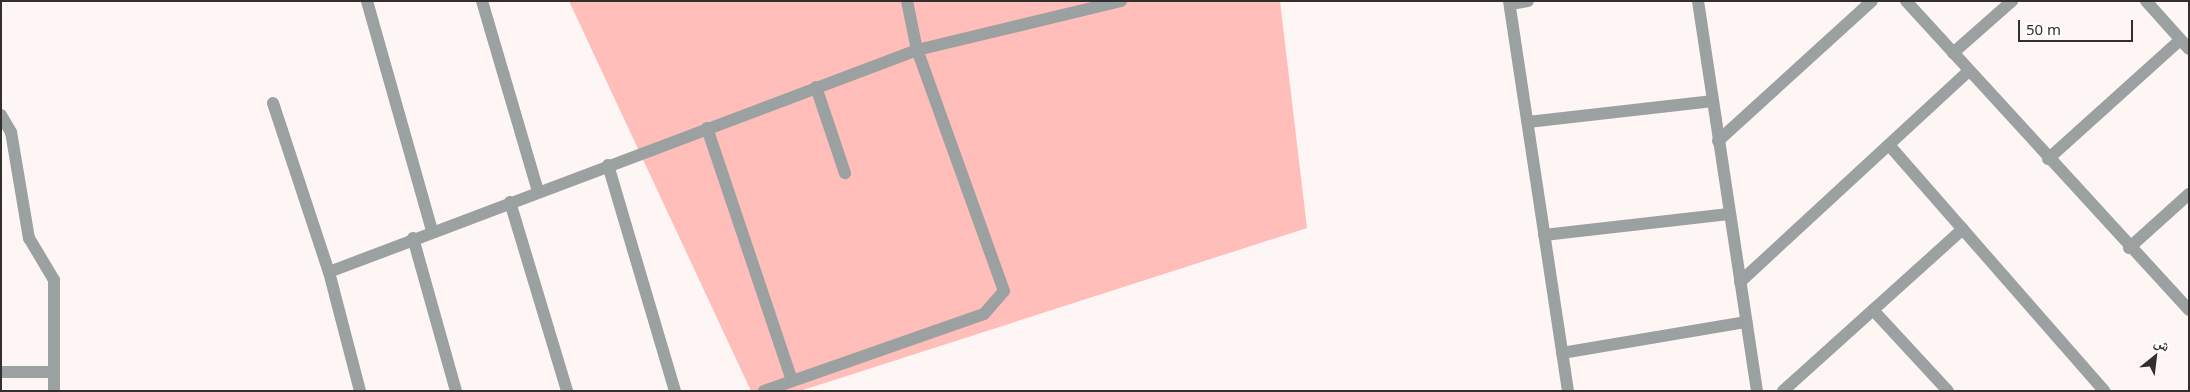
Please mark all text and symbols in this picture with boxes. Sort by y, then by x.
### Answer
scale bar [2020,10,2135,42]
text: 50 m [2026,19,2061,39]
north arrow [2130,332,2180,382]
text: ش [2151,332,2174,355]

